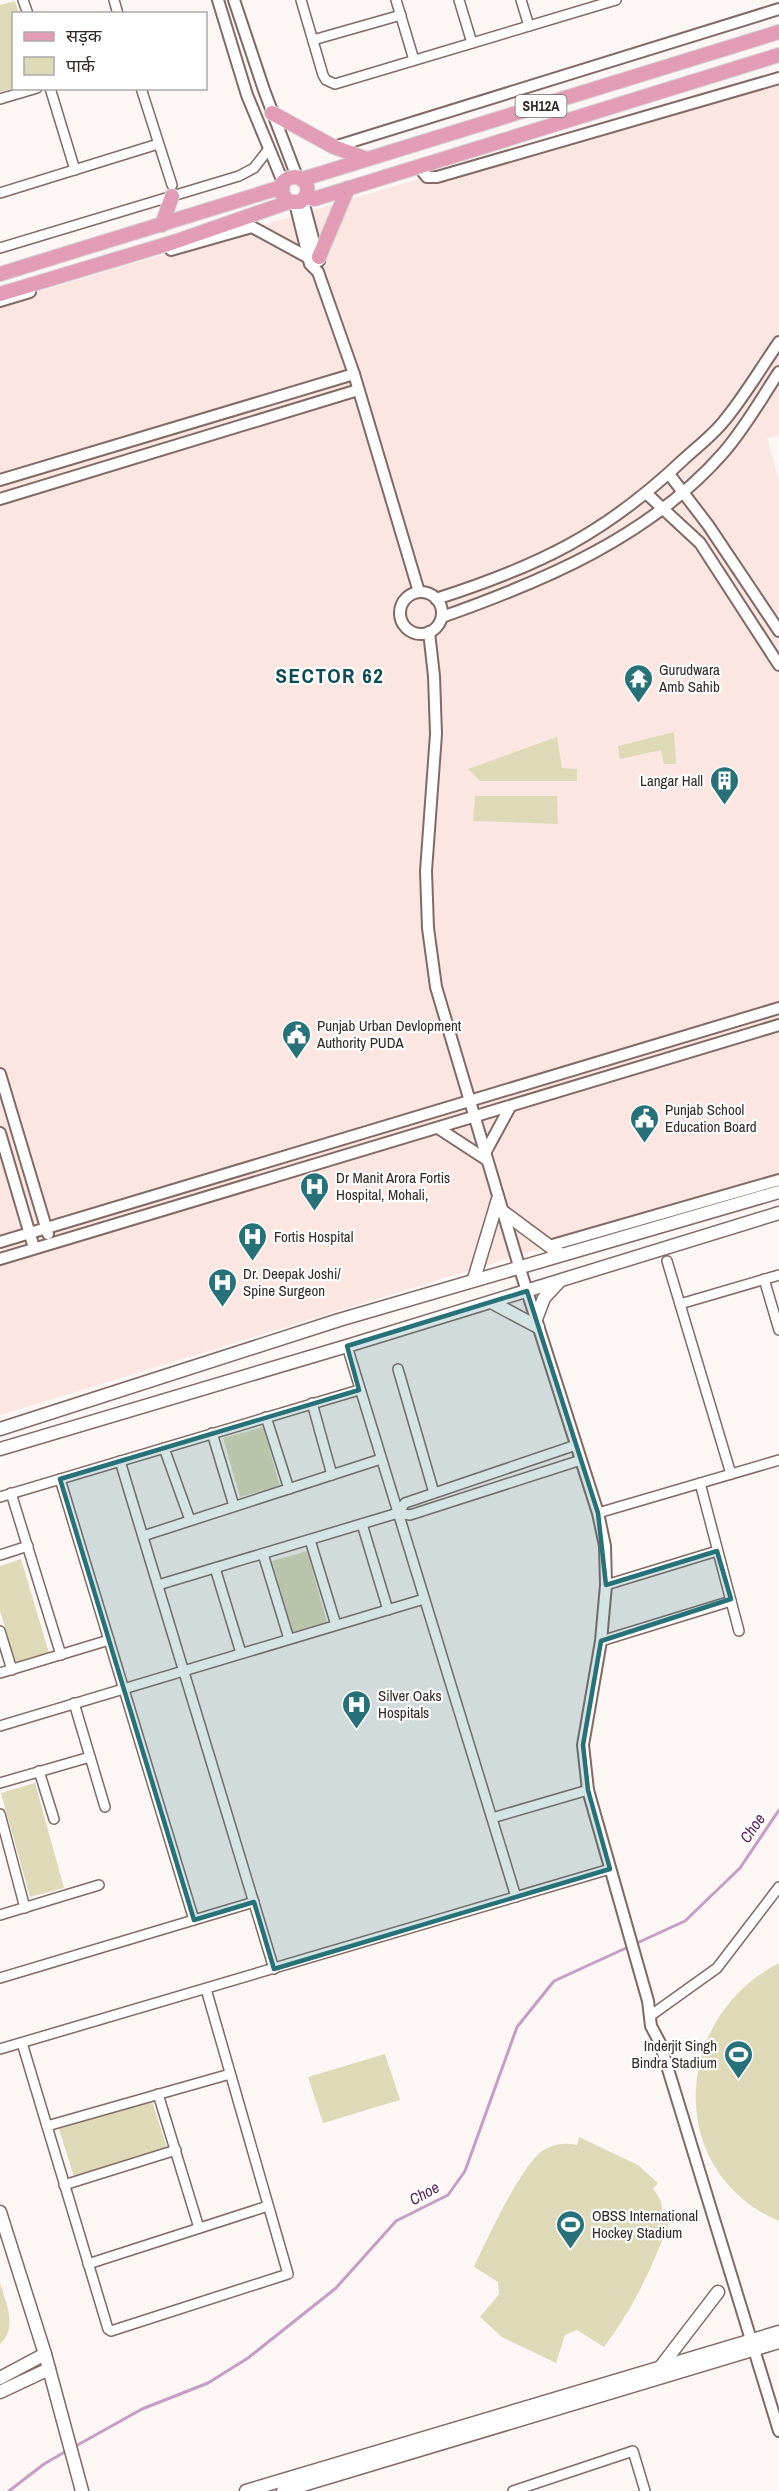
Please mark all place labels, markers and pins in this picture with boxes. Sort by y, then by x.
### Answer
place label: Gurudwara Amb Sahib [658,659,720,697]
temple icon: Gurudwara Amb Sahib [622,662,654,704]
building icon: Langar Hall [708,764,740,806]
place label: Langar Hall [640,770,703,791]
place label: Punjab Urban Devlopment Authority PUDA [316,1015,462,1053]
public building icon: Punjab Urban Devlopment Authority PUDA [280,1018,312,1060]
place label: Punjab School Education Board [665,1099,757,1137]
public building icon: Punjab School Education Board [628,1102,660,1144]
place label: Dr Manit Arora Fortis Hospital, Mohali, [336,1167,450,1205]
hospital icon: Dr Manit Arora Fortis Hospital, Mohali, [299,1170,331,1212]
hospital icon: Fortis Hospital [237,1220,269,1262]
place label: Fortis Hospital [274,1226,353,1247]
place label: Dr. Deepak Joshi/ Spine Surgeon [243,1263,341,1301]
hospital icon: Dr. Deepak Joshi/ Spine Surgeon [206,1266,238,1308]
place label: Silver Oaks Hospitals [378,1685,442,1723]
hospital icon: Silver Oaks Hospitals [341,1688,373,1730]
place label: Inderjit Singh Bindra Stadium [632,2035,717,2073]
sports icon: Inderjit Singh Bindra Stadium [722,2038,754,2080]
place label: OBSS International Hockey Stadium [592,2205,698,2243]
sports icon: OBSS International Hockey Stadium [555,2208,587,2250]

